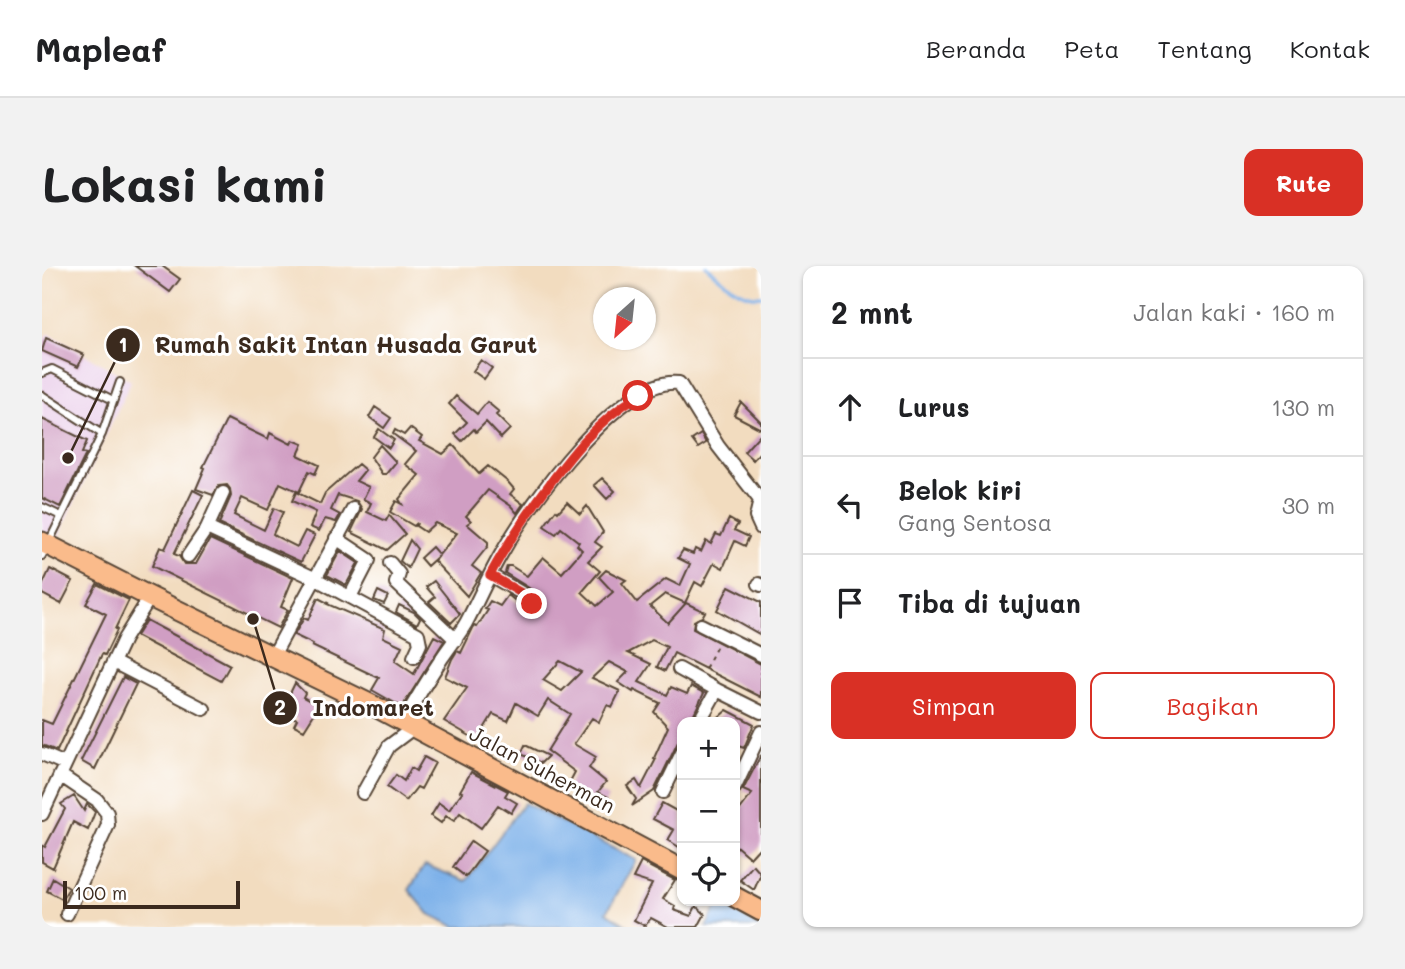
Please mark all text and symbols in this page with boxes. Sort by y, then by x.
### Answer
text: Mapleaf [35,27,166,70]
text: Beranda [926,33,1026,64]
text: Peta [1064,33,1119,64]
text: Tentang [1157,33,1252,64]
text: Kontak [1290,33,1370,64]
button: Rute [1244,149,1363,216]
text: Lokasi kami [42,151,328,214]
north arrow [593,287,656,350]
text: 2 mnt [831,292,913,332]
text: Jalan kaki · 160 m [1133,297,1335,327]
callout: Rumah Sakit Intan Husada Garut [106,323,551,367]
text: Rumah Sakit Intan Husada Garut [155,329,537,359]
text: 1 [118,330,128,357]
route start [622,380,653,411]
icon: ahead [831,388,869,426]
text: Lurus [898,390,970,424]
text: 130 m [1271,392,1335,422]
text: Belok kiri [898,473,1022,507]
icon: left [831,486,869,524]
text: 30 m [1282,490,1335,520]
text: Gang Sentosa [898,507,1052,537]
icon: arrive [831,584,869,622]
text: Tiba di tujuan [898,586,1081,620]
route end [516,588,547,619]
button: Simpan [831,672,1076,739]
button: Bagikan [1090,672,1335,739]
callout: Indomaret [263,686,448,730]
text: Indomaret [312,692,434,722]
text: 2 [274,693,286,720]
map controls [677,717,740,906]
button: + [677,717,740,780]
street label: Jalan Suherman [465,719,620,818]
button: − [677,780,740,843]
button: locate [677,843,740,906]
scale bar [63,878,240,910]
text: 100 m [74,880,127,905]

